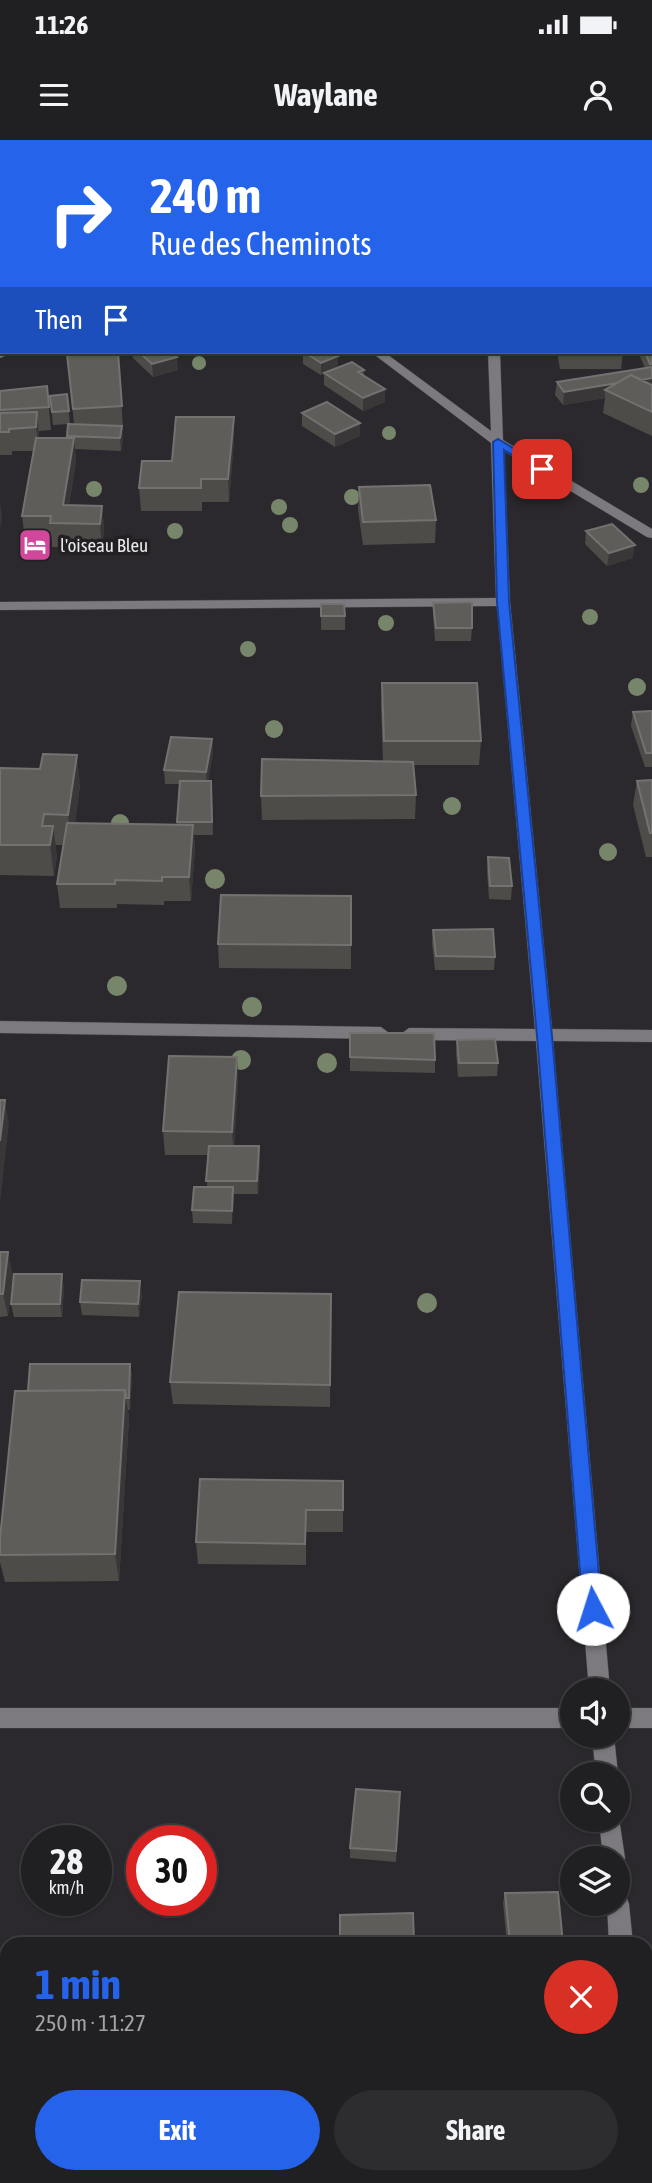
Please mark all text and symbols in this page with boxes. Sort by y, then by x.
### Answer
text: 11:26 [35,10,89,40]
icon: menu [35,76,73,114]
text: Waylane [274,76,378,113]
icon: person [579,76,617,114]
text: 240 m [150,167,261,223]
icon: right [35,168,126,259]
text: Rue des Cheminots [150,225,372,262]
icon: arrive [97,301,135,339]
text: Then [35,305,83,335]
pin [512,439,572,499]
icon: arrive [523,450,561,488]
hotel icon: l'oiseau Bleu [16,526,54,564]
place label: l'oiseau Bleu [60,534,148,556]
position arrow [556,1572,630,1646]
map controls [560,1678,630,1916]
button: sound [560,1678,630,1748]
button: search [560,1762,630,1832]
speed limit sign: 30 [126,1825,217,1916]
text: 28 [50,1841,83,1881]
button: layers [560,1846,630,1916]
text: km/h [49,1877,84,1898]
text: 1 min [35,1960,121,2008]
button: close [544,1960,618,2034]
text: 250 m · 11:27 [35,2010,146,2036]
button: Exit [35,2090,320,2170]
button: Share [334,2090,618,2170]

